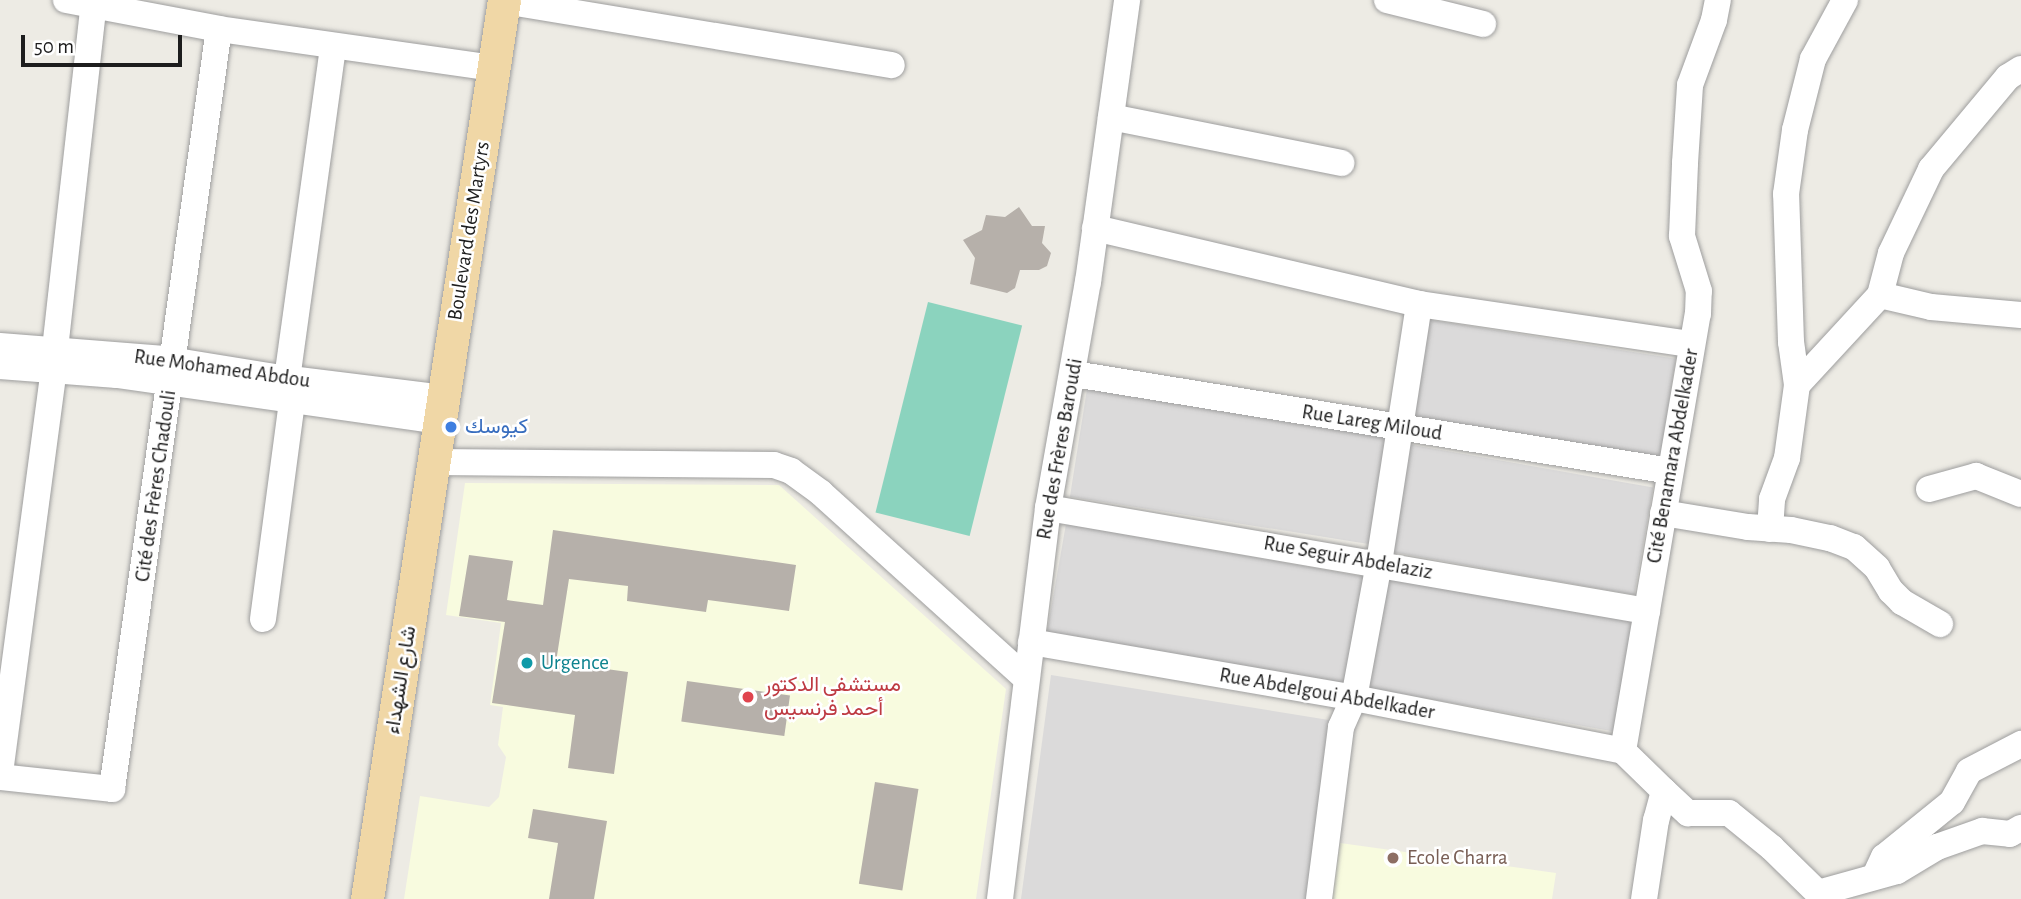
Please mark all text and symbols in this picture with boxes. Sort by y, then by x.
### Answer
scale bar [24,21,186,65]
text: 50 m [34,36,74,57]
street label: Boulevard des Martyrs [442,140,496,322]
street label: Rue Mohamed Abdou [132,344,312,394]
street label: Cité Benamara Abdelkader [1642,347,1704,565]
street label: Rue des Frères Baroudi [1032,356,1088,542]
street label: Cité des Frères Chadouli [130,388,182,584]
street label: Rue Lareg Miloud [1300,399,1444,447]
place label: كيوسك [465,414,528,440]
marker: كيوسك [443,419,459,435]
street label: Rue Seguir Abdelaziz [1262,531,1434,585]
street label: شارع الشهداء [380,624,422,736]
place label: Urgence [541,650,609,676]
marker: Urgence [519,655,535,671]
street label: Rue Abdelgoui Abdelkader [1217,663,1437,725]
place label: مستشفى الدكتور أحمد فرنسيس [764,672,901,722]
marker: مستشفى الدكتور أحمد فرنسيس [738,687,758,707]
place label: Ecole Charra [1407,845,1508,871]
marker: Ecole Charra [1385,850,1401,866]

